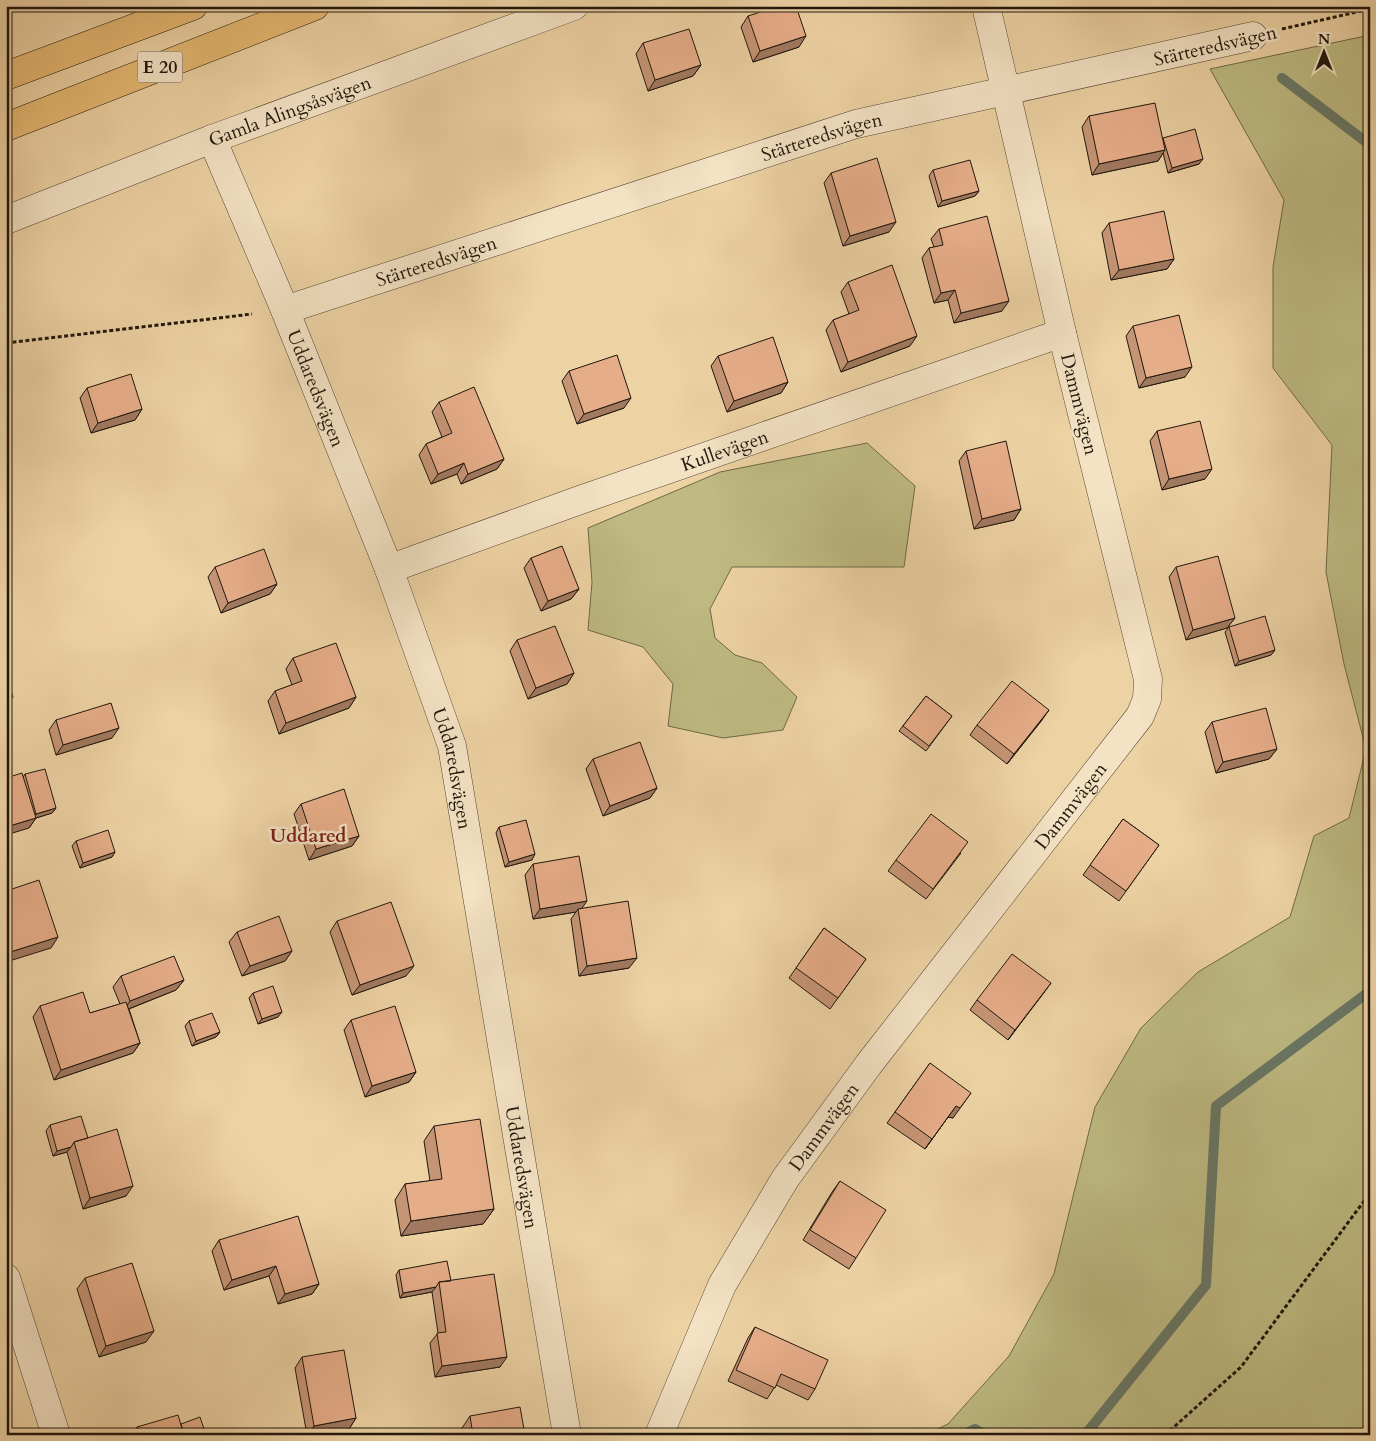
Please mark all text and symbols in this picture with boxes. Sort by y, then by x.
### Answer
street label: Stärteredsvägen [1151,19,1279,73]
north arrow [1298,28,1348,78]
text: N [1318,30,1330,49]
road number: E 20 [138,52,182,82]
street label: Gamla Alingsåsvägen [205,70,375,153]
street label: Stärteredsvägen [758,107,885,168]
street label: Stärteredsvägen [373,230,500,294]
street label: Uddaredsvägen [280,326,351,451]
street label: Dammvägen [1054,351,1104,458]
street label: Kullevägen [678,424,772,478]
street label: Uddaredsvägen [425,704,478,832]
street label: Dammvägen [1029,757,1113,855]
district label: Uddared [270,822,347,849]
street label: Dammvägen [783,1077,865,1177]
street label: Uddaredsvägen [498,1104,544,1231]

